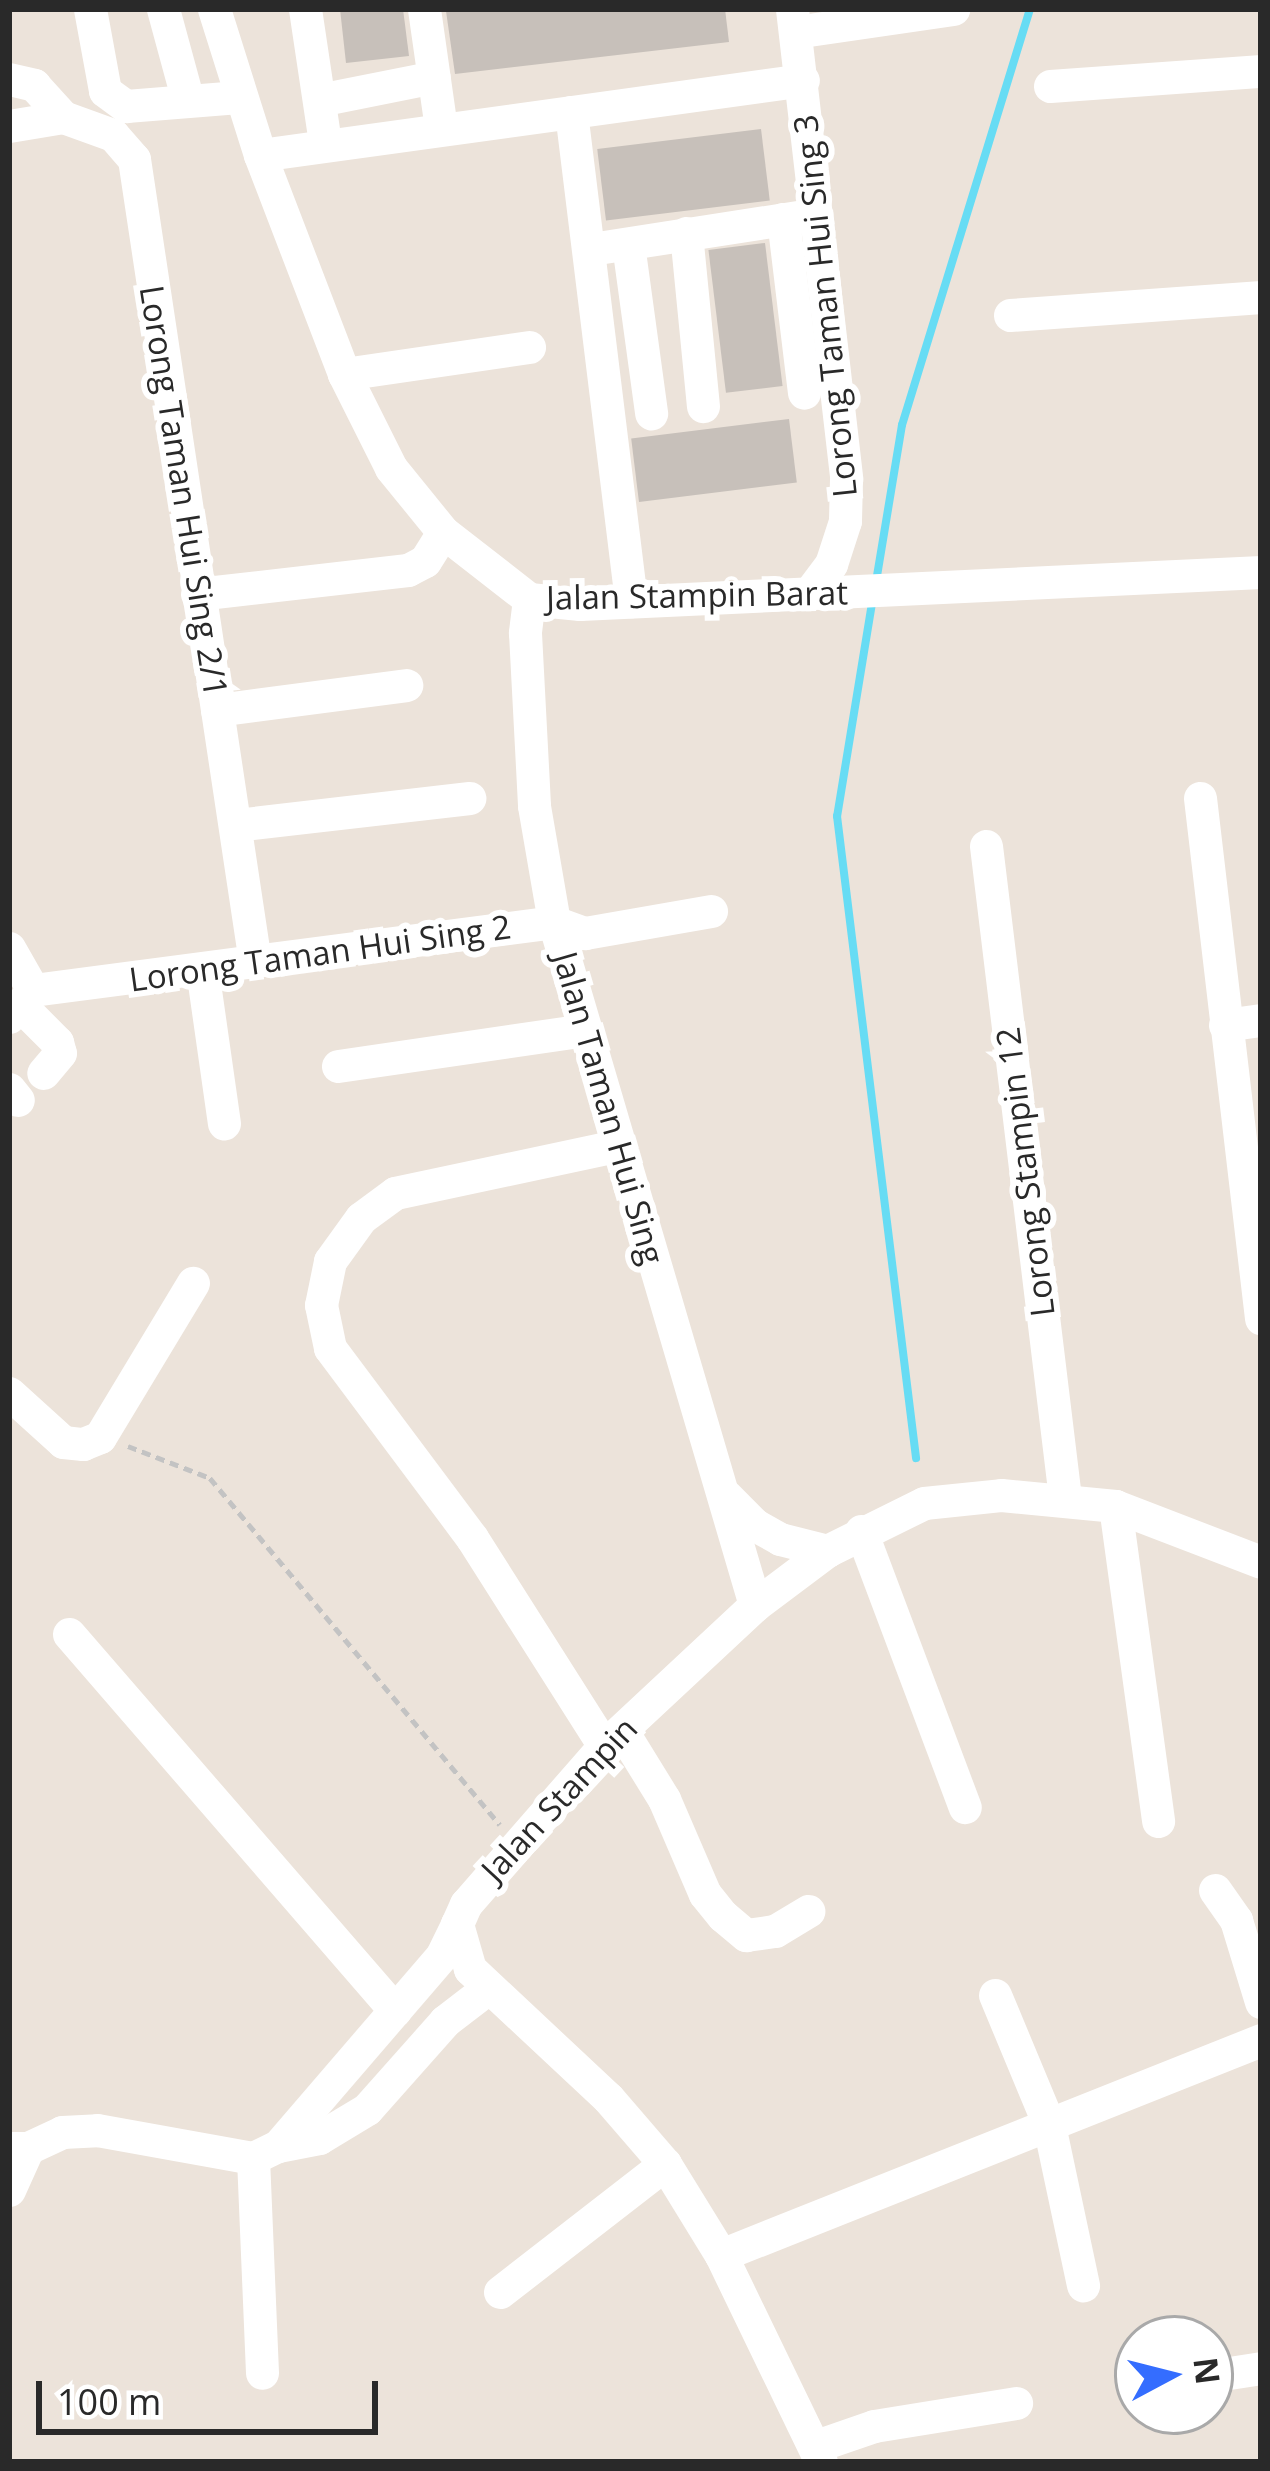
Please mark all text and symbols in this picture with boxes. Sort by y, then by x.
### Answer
street label: Lorong Taman Hui Sing 3 [785,113,865,499]
street label: Lorong Taman Hui Sing 2/1 [132,283,236,699]
street label: Jalan Stampin Barat [546,573,848,617]
street label: Lorong Taman Hui Sing 2 [127,907,513,999]
street label: Jalan Taman Hui Sing [545,947,673,1269]
street label: Lorong Stampin 12 [988,1025,1062,1319]
street label: Jalan Stampin [473,1709,645,1889]
north arrow [1114,2315,1234,2435]
text: N [1183,2355,1231,2387]
scale bar [42,2357,384,2431]
text: 100 m [57,2377,161,2426]

